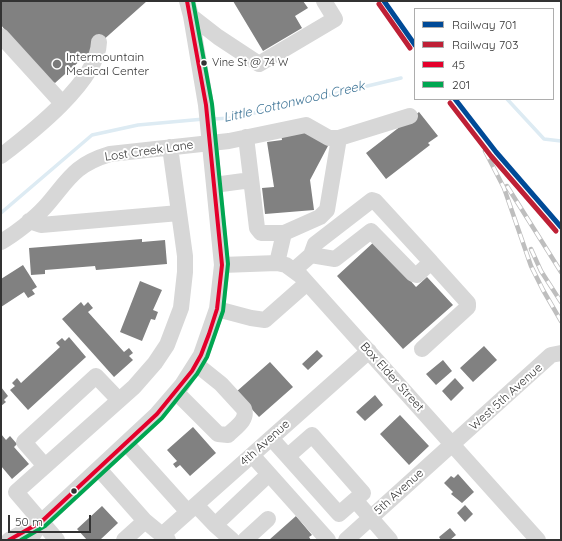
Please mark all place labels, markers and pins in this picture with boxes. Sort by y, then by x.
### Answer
place label: Intermountain Medical Center [66,50,149,78]
place label: Vine St @ 74 W [212,56,288,70]
marker: Intermountain Medical Center [51,58,63,70]
marker: Vine St @ 74 W [199,58,209,68]
unlabelled marker [69,486,79,496]

